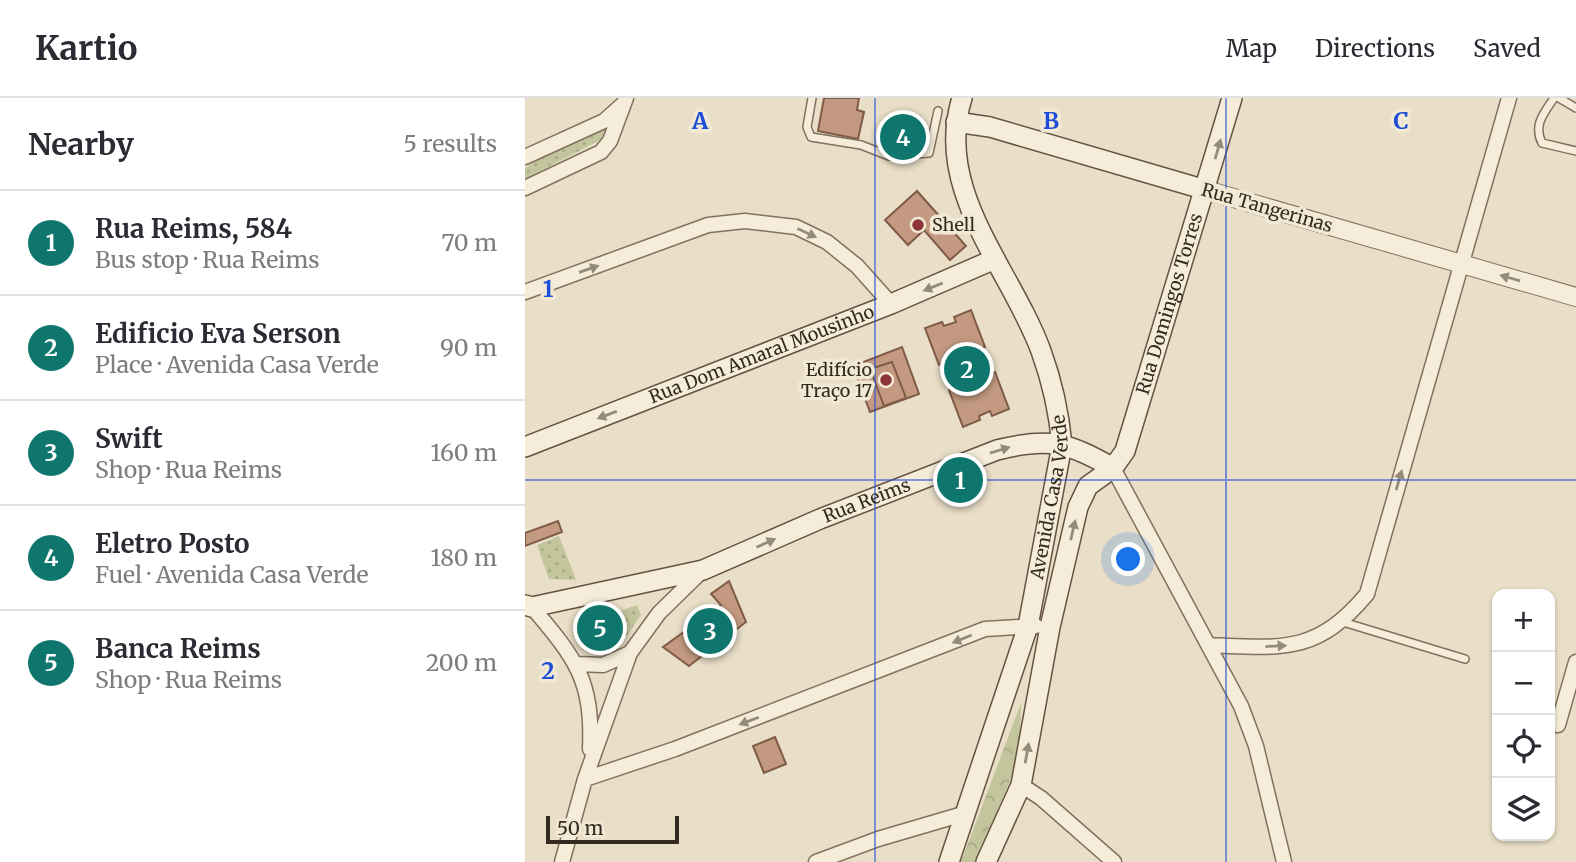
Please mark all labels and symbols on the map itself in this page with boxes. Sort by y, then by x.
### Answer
text: A [691,106,709,135]
text: B [1043,106,1059,135]
text: C [1393,106,1409,135]
pin: 4 [880,111,926,163]
one-way arrow [1213,138,1223,159]
street label: Rua Tangerinas [1199,178,1336,237]
street label: Rua Domingos Torres [1131,210,1207,397]
place label: Shell [932,213,975,236]
marker: Shell [910,217,926,233]
one-way arrow [797,227,817,238]
one-way arrow [579,263,600,274]
one-way arrow [1500,273,1521,283]
text: 1 [543,274,554,303]
one-way arrow [922,281,943,292]
street label: Rua Dom Amaral Mousinho [645,300,877,408]
pin: 2 [944,343,990,395]
place label: Edifício Traço 17 [801,358,872,402]
marker: Edifício Traço 17 [878,372,894,388]
one-way arrow [597,409,618,420]
street label: Avenida Casa Verde [1025,413,1073,582]
one-way arrow [990,444,1011,455]
pin: 1 [937,454,983,506]
one-way arrow [1395,470,1405,491]
street label: Rua Reims [820,473,914,528]
one-way arrow [1068,519,1079,541]
one-way arrow [756,537,776,549]
your location [1111,542,1145,576]
pin: 5 [577,602,623,654]
pin: 3 [687,605,733,657]
one-way arrow [951,633,972,644]
one-way arrow [1265,641,1287,652]
text: 2 [541,656,555,685]
one-way arrow [739,716,760,727]
one-way arrow [1022,742,1033,764]
scale bar [546,813,679,845]

